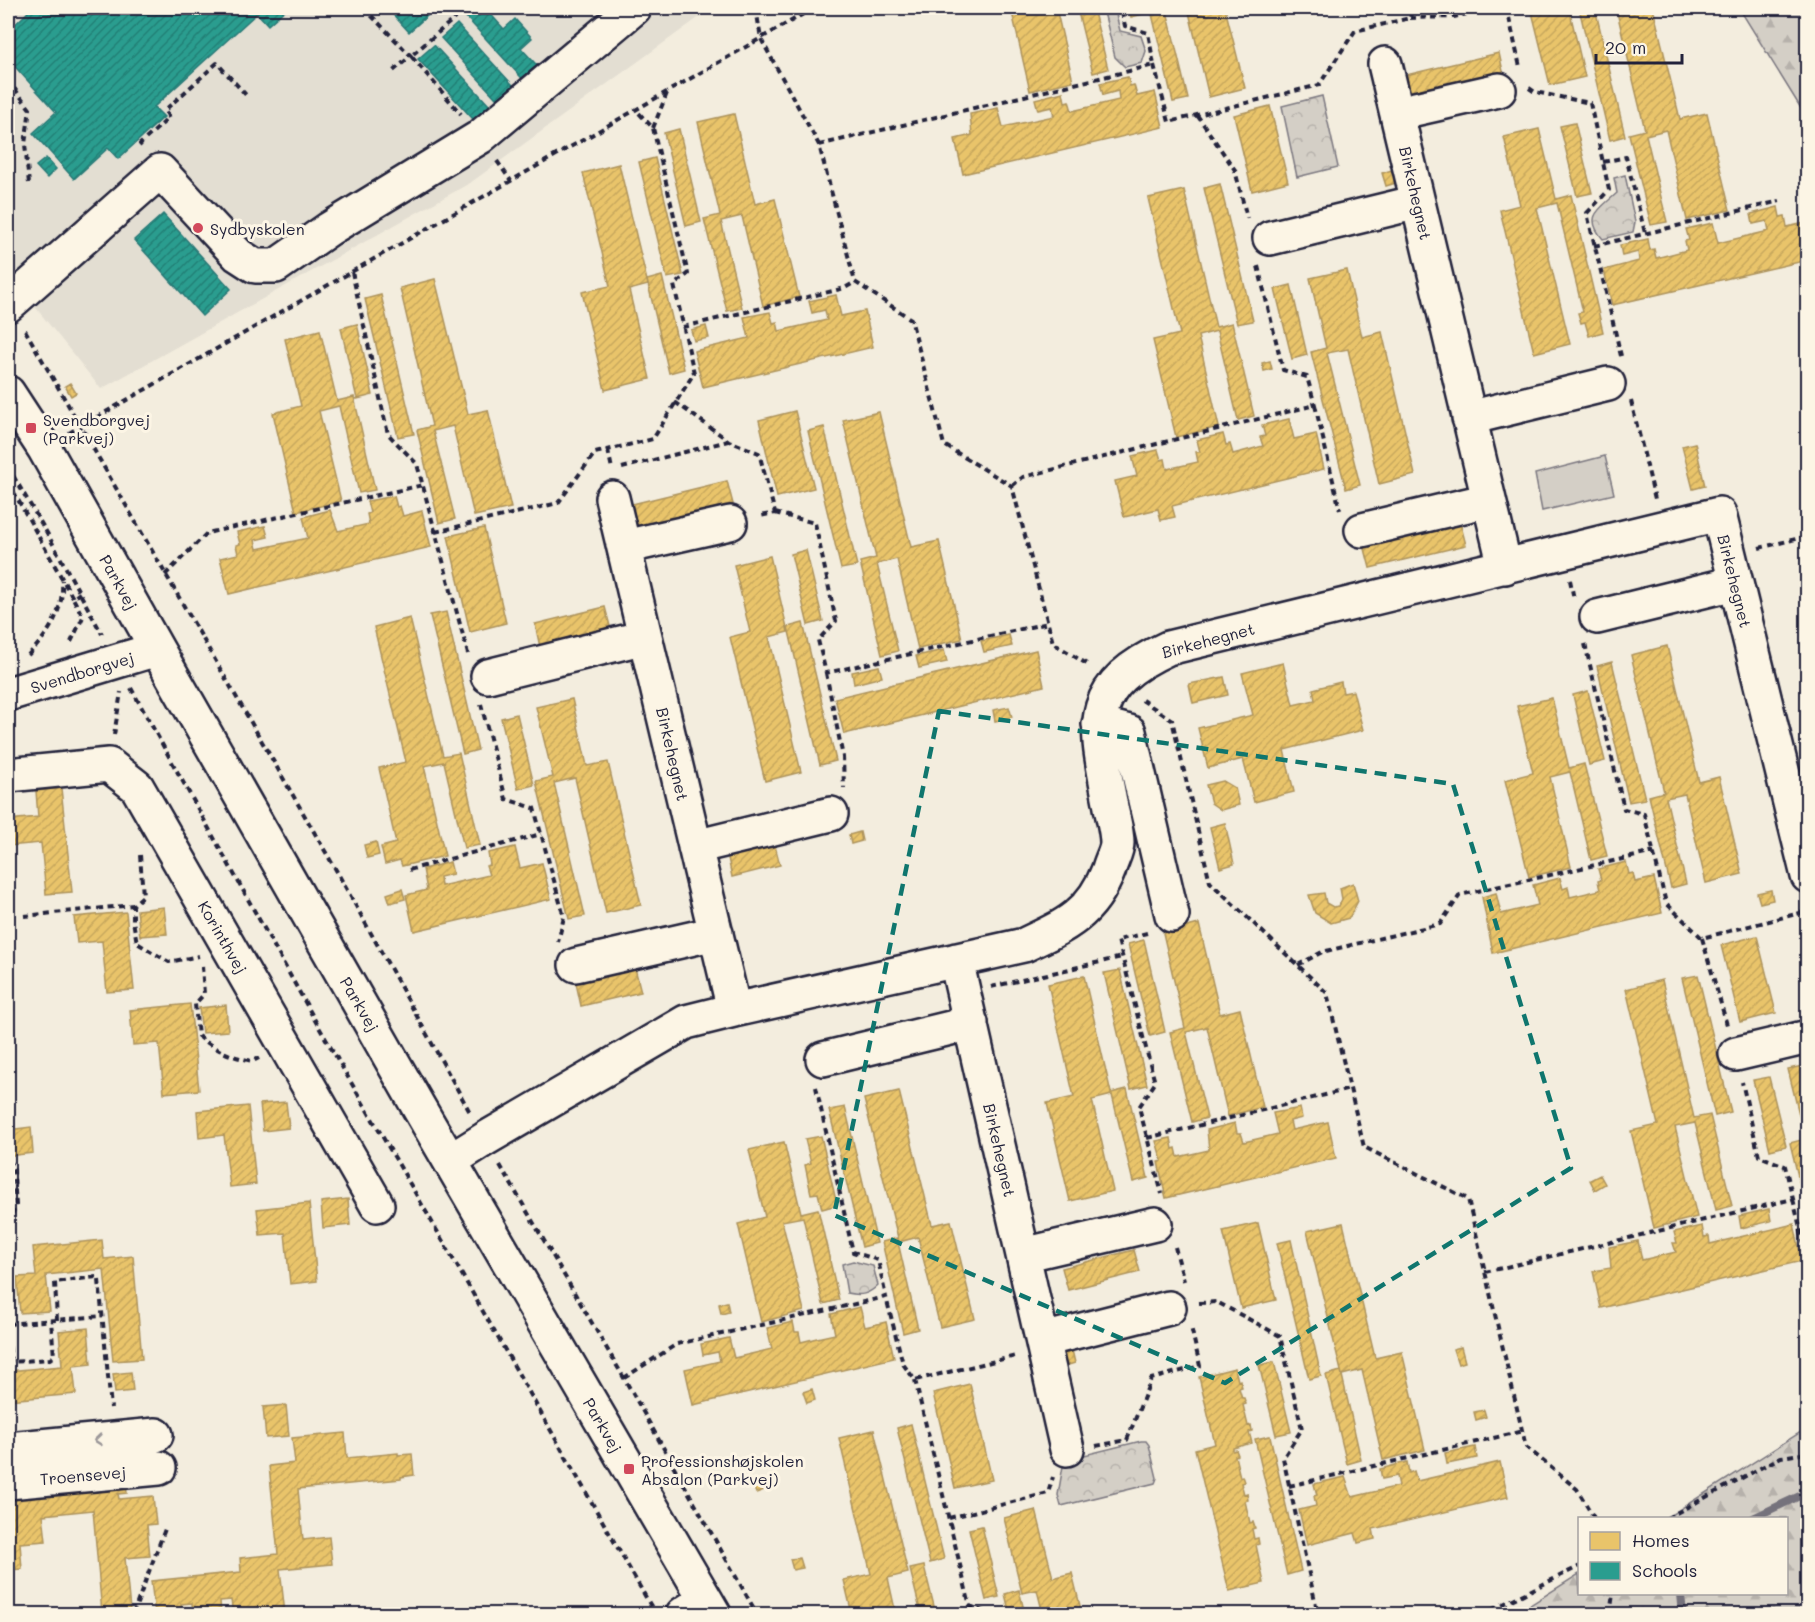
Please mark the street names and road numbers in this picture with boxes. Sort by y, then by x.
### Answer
street label: Birkehegnet [1395,144,1437,242]
street label: Birkehegnet [1713,532,1757,630]
street label: Parkvej [95,551,143,613]
street label: Birkehegnet [1159,618,1257,662]
street label: Svendborgvej [28,646,136,698]
street label: Birkehegnet [652,705,694,803]
street label: Korinthvej [194,897,252,977]
street label: Parkvej [336,973,384,1035]
street label: Birkehegnet [979,1101,1021,1199]
street label: Parkvej [579,1394,627,1456]
street label: Troensevej [39,1461,127,1489]

